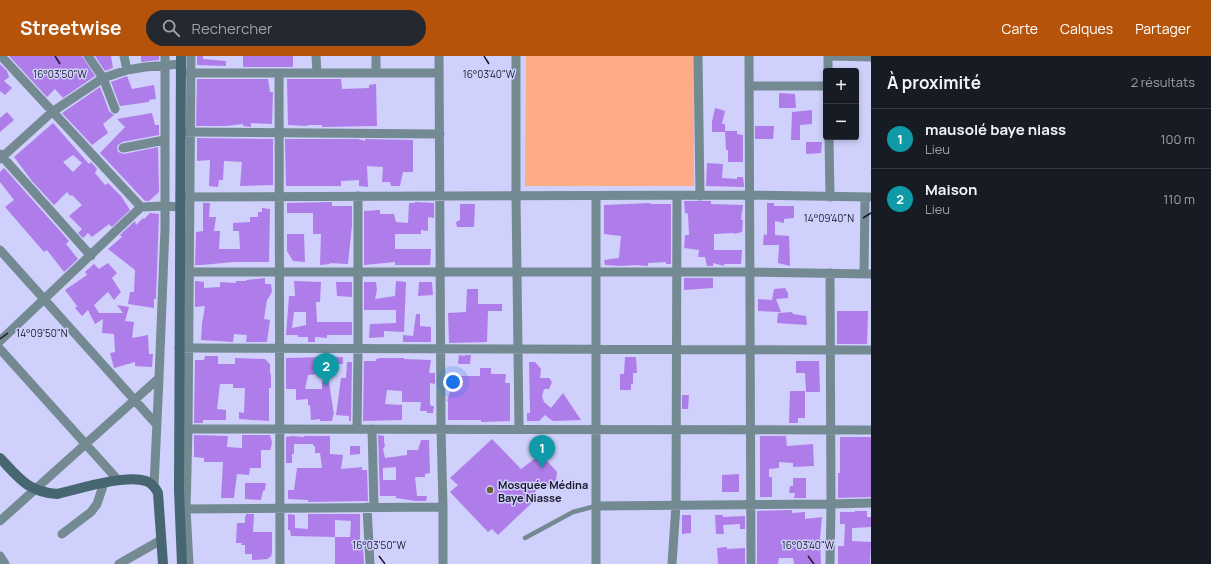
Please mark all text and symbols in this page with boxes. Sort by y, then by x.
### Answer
search box [146,10,426,46]
text: Streetwise [20,15,122,41]
icon: search [160,17,182,39]
text: Rechercher [192,18,272,39]
text: Carte [1002,19,1038,38]
text: Calques [1060,19,1113,38]
text: Partager [1135,19,1191,38]
text: 16°03'50"W [33,67,87,81]
text: 16°03'40"W [463,67,516,81]
map controls [823,68,859,140]
button: + [823,68,859,104]
text: À proximité [887,71,981,94]
text: 2 résultats [1131,73,1195,91]
button: − [823,104,859,140]
text: mausolé baye niass [925,119,1066,140]
text: 1 [897,130,903,148]
text: 100 m [1160,130,1195,148]
text: Lieu [925,140,950,158]
text: Maison [925,179,977,200]
text: 2 [896,190,904,208]
text: 110 m [1163,190,1195,208]
text: Lieu [925,200,950,218]
text: 14°09'40"N [804,211,854,225]
text: 14°09'50"N [16,326,68,340]
pin: 2 [313,353,339,386]
your location [443,372,463,392]
pin: 1 [529,435,555,468]
place label: Mosquée Médina Baye Niasse [498,477,588,505]
marker: Mosquée Médina Baye Niasse [485,485,495,495]
text: 16°03'50"W [352,538,406,552]
text: 16°03'40"W [782,538,835,552]

